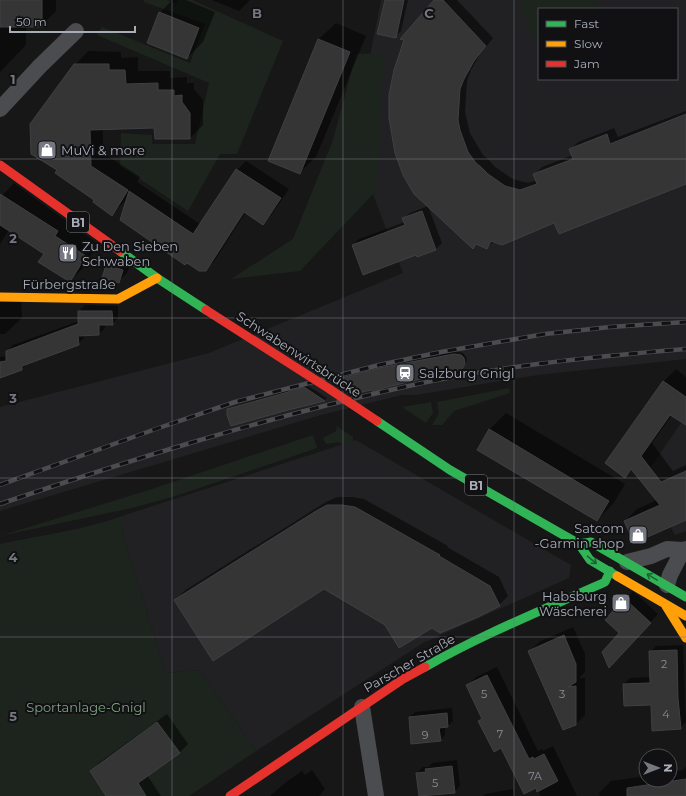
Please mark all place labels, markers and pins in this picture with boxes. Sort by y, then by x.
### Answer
shop icon: MuVi & more [36,139,58,161]
place label: MuVi & more [61,142,145,158]
place label: Zu Den Sieben Schwaben [82,238,178,269]
restaurant icon: Zu Den Sieben Schwaben [57,242,79,264]
station icon: Salzburg Gnigl [394,362,416,384]
place label: Salzburg Gnigl [419,365,514,381]
place label: Satcom -Garmin shop [535,520,624,551]
shop icon: Satcom -Garmin shop [627,524,649,546]
place label: Habsburg Wäscherei [539,588,607,619]
shop icon: Habsburg Wäscherei [610,592,632,614]

